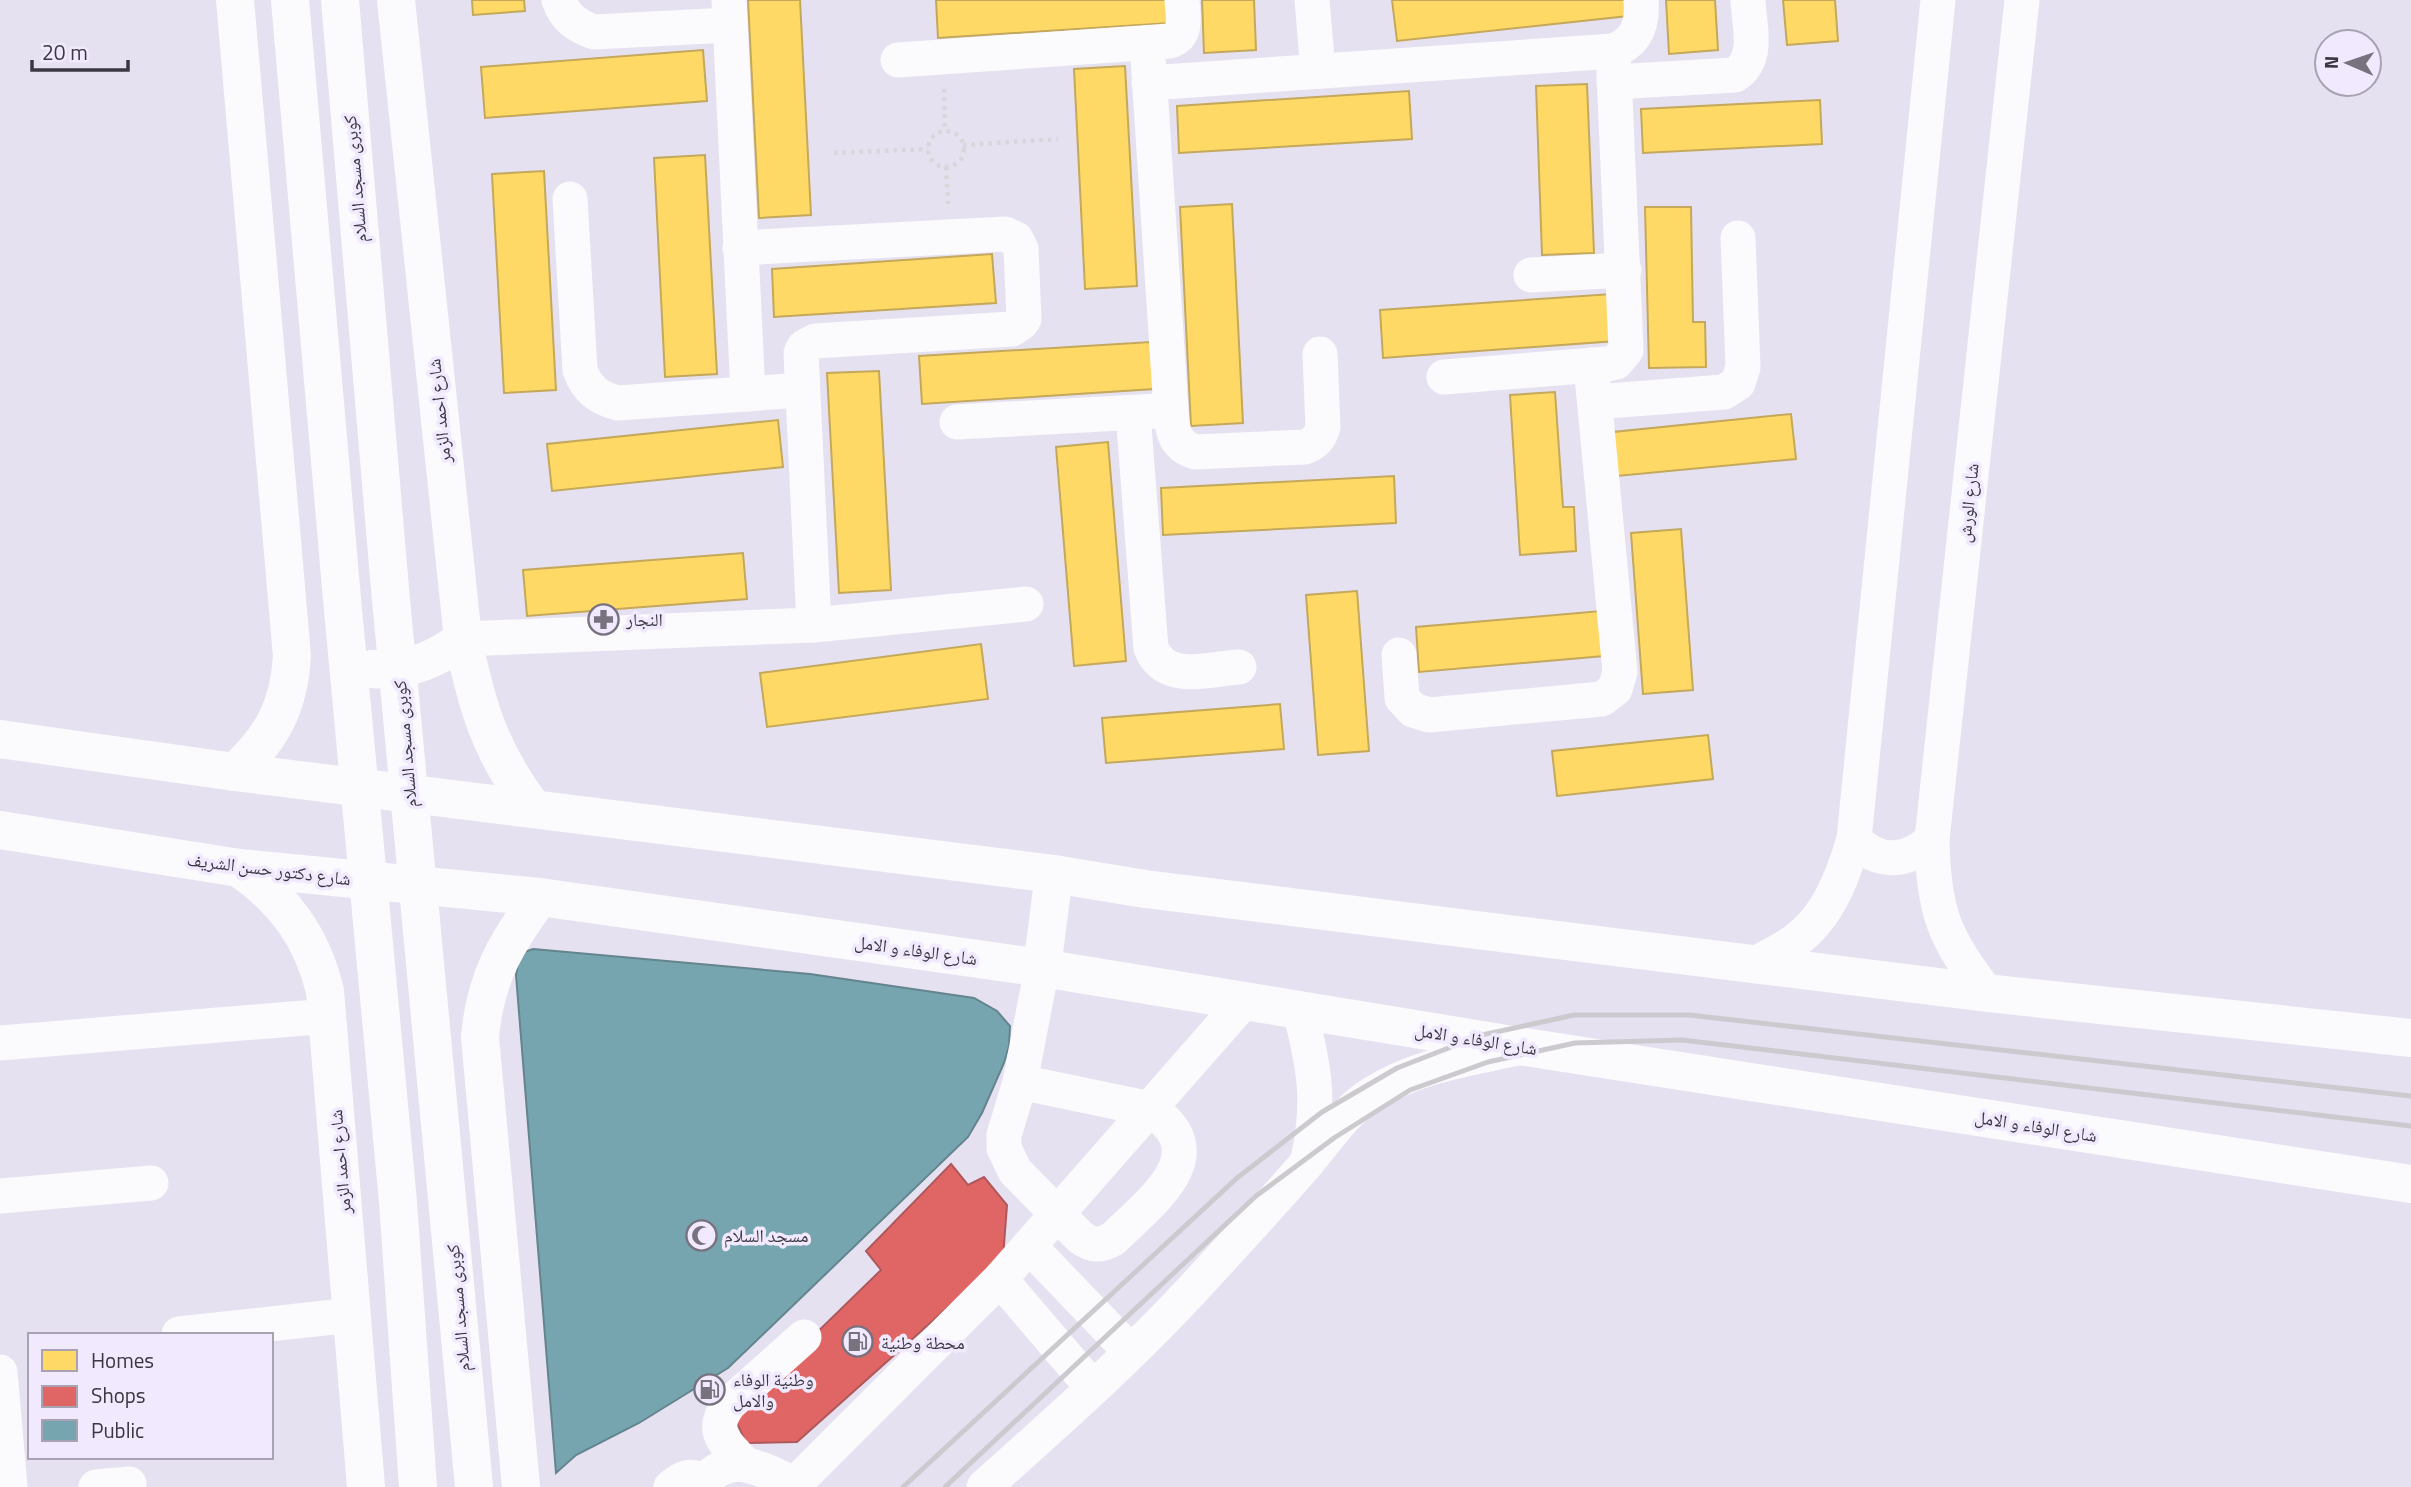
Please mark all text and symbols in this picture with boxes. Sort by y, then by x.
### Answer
scale bar [32,28,128,72]
north arrow [2313,28,2383,98]
text: 20 m [42,36,88,68]
text: N [2316,55,2345,69]
street label: كوبرى مسجد السلام [336,114,374,244]
street label: شارع احمد الزمر [420,358,458,465]
street label: شارع الورش [1950,462,1986,544]
pharmacy icon: النجار [586,602,620,636]
place label: النجار [625,606,663,633]
street label: كوبرى مسجد السلام [386,679,424,809]
street label: شارع دكتور حسن الشريف [185,846,353,892]
street label: شارع الوفاء و الامل [853,928,979,972]
street label: شارع الوفاء و الامل [1413,1016,1539,1062]
street label: شارع الوفاء و الامل [1973,1103,2099,1149]
street label: شارع احمد الزمر [322,1109,358,1216]
mosque icon: مسجد السلام [684,1218,718,1252]
place label: مسجد السلام [724,1222,808,1249]
street label: كوبرى مسجد السلام [439,1243,477,1373]
fuel station icon: محطة وطنية [841,1325,875,1359]
place label: محطة وطنية [881,1329,965,1356]
legend [28,1333,273,1459]
text: Homes [91,1344,154,1376]
place label: وطنية الوفاء والامل [733,1366,814,1414]
fuel station icon: وطنية الوفاء والامل [693,1372,727,1406]
text: Shops [91,1379,146,1411]
text: Public [91,1414,144,1446]

